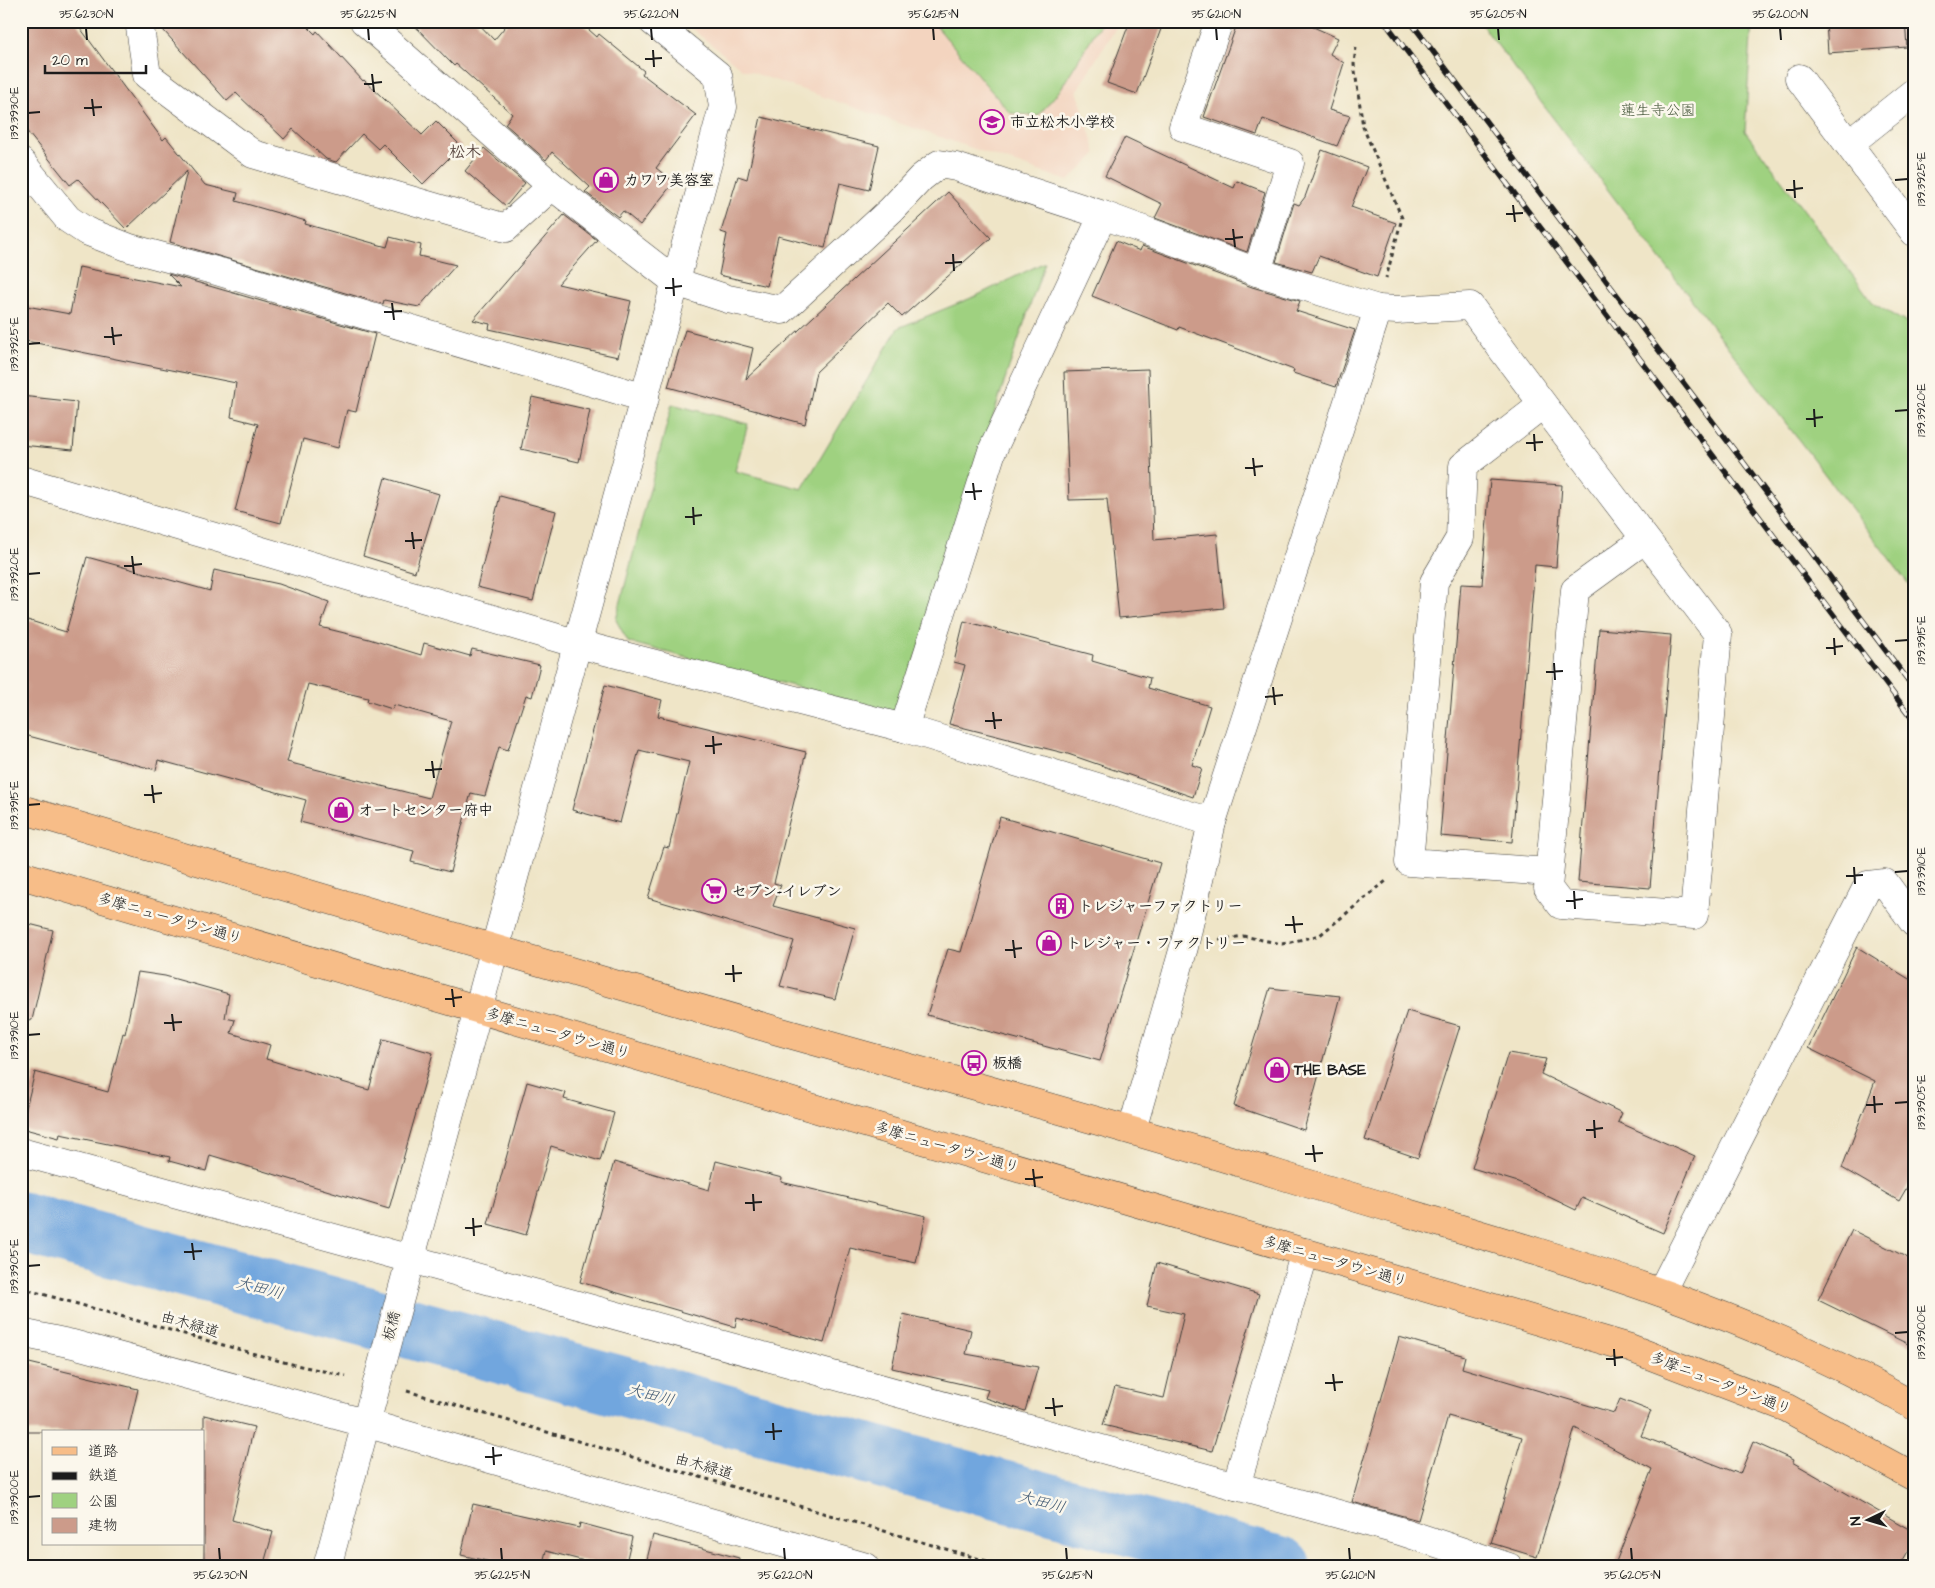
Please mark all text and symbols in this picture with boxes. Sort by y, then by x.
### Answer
text: 35.6230°N [59,6,114,23]
text: 35.6225°N [340,6,397,23]
text: 35.6220°N [623,6,679,23]
text: 35.6215°N [908,6,959,23]
text: 35.6210°N [1191,6,1241,23]
text: 35.6205°N [1470,6,1527,23]
text: 35.6200°N [1752,6,1808,23]
scale bar [45,42,146,74]
text: 20 m [52,50,88,71]
text: 139.3930°E [6,87,23,139]
park label: 蓮生寺公園 [1620,100,1696,121]
school or university icon: 市立松木小学校 [979,109,1005,135]
place label: 市立松木小学校 [1010,112,1115,133]
district label: 松木 [449,141,481,163]
text: 139.3925°E [1913,152,1930,206]
shop icon: カワワ美容室 [593,167,619,193]
place label: カワワ美容室 [624,170,714,191]
text: 139.3925°E [6,317,23,371]
text: 139.3920°E [1913,383,1930,437]
text: 139.3920°E [6,547,23,601]
text: 139.3915°E [1913,616,1930,664]
text: 139.3915°E [6,781,23,829]
shop icon: オートセンター府中 [328,797,354,823]
place label: オートセンター府中 [358,800,493,821]
text: 139.3910°E [1913,847,1930,895]
supermarket icon: セブン-イレブン [701,878,727,904]
place label: セブン-イレブン [732,881,842,902]
street label: 多摩ニュータウン通り [95,888,245,949]
building icon: トレジャーファクトリー [1048,893,1074,919]
place label: トレジャーファクトリー [1078,896,1242,917]
shop icon: トレジャー・ファクトリー [1036,930,1062,956]
place label: トレジャー・ファクトリー [1066,933,1246,954]
street label: 多摩ニュータウン通り [483,1003,633,1064]
text: 139.3910°E [6,1011,23,1059]
bus stop icon: 板橋 [961,1050,987,1076]
place label: 板橋 [992,1053,1022,1074]
shop icon: THE BASE [1264,1057,1290,1083]
place label: THE BASE [1293,1060,1366,1081]
text: 139.3905°E [1913,1075,1930,1129]
street label: 多摩ニュータウン通り [872,1117,1022,1178]
street label: 多摩ニュータウン通り [1260,1231,1410,1292]
text: 139.3905°E [6,1239,23,1293]
water label: 大田川 [234,1271,286,1305]
text: 139.3900°E [1913,1305,1930,1359]
street label: 由木緑道 [158,1306,222,1343]
street label: 板橋 [377,1309,406,1343]
street label: 多摩ニュータウン通り [1647,1347,1794,1420]
water label: 大田川 [625,1378,677,1412]
legend [42,1430,205,1546]
text: 道路 [88,1441,118,1462]
street label: 由木緑道 [672,1448,736,1485]
text: 鉄道 [88,1465,118,1486]
text: 139.3900°E [6,1470,23,1524]
water label: 大田川 [1016,1485,1068,1519]
text: 公園 [88,1491,118,1512]
north arrow [1842,1496,1892,1546]
text: 建物 [88,1515,118,1536]
text: N [1846,1516,1866,1526]
text: 35.6230°N [193,1567,248,1584]
text: 35.6225°N [474,1567,531,1584]
text: 35.6220°N [757,1567,813,1584]
text: 35.6215°N [1042,1567,1093,1584]
text: 35.6210°N [1325,1567,1375,1584]
text: 35.6205°N [1604,1567,1661,1584]

